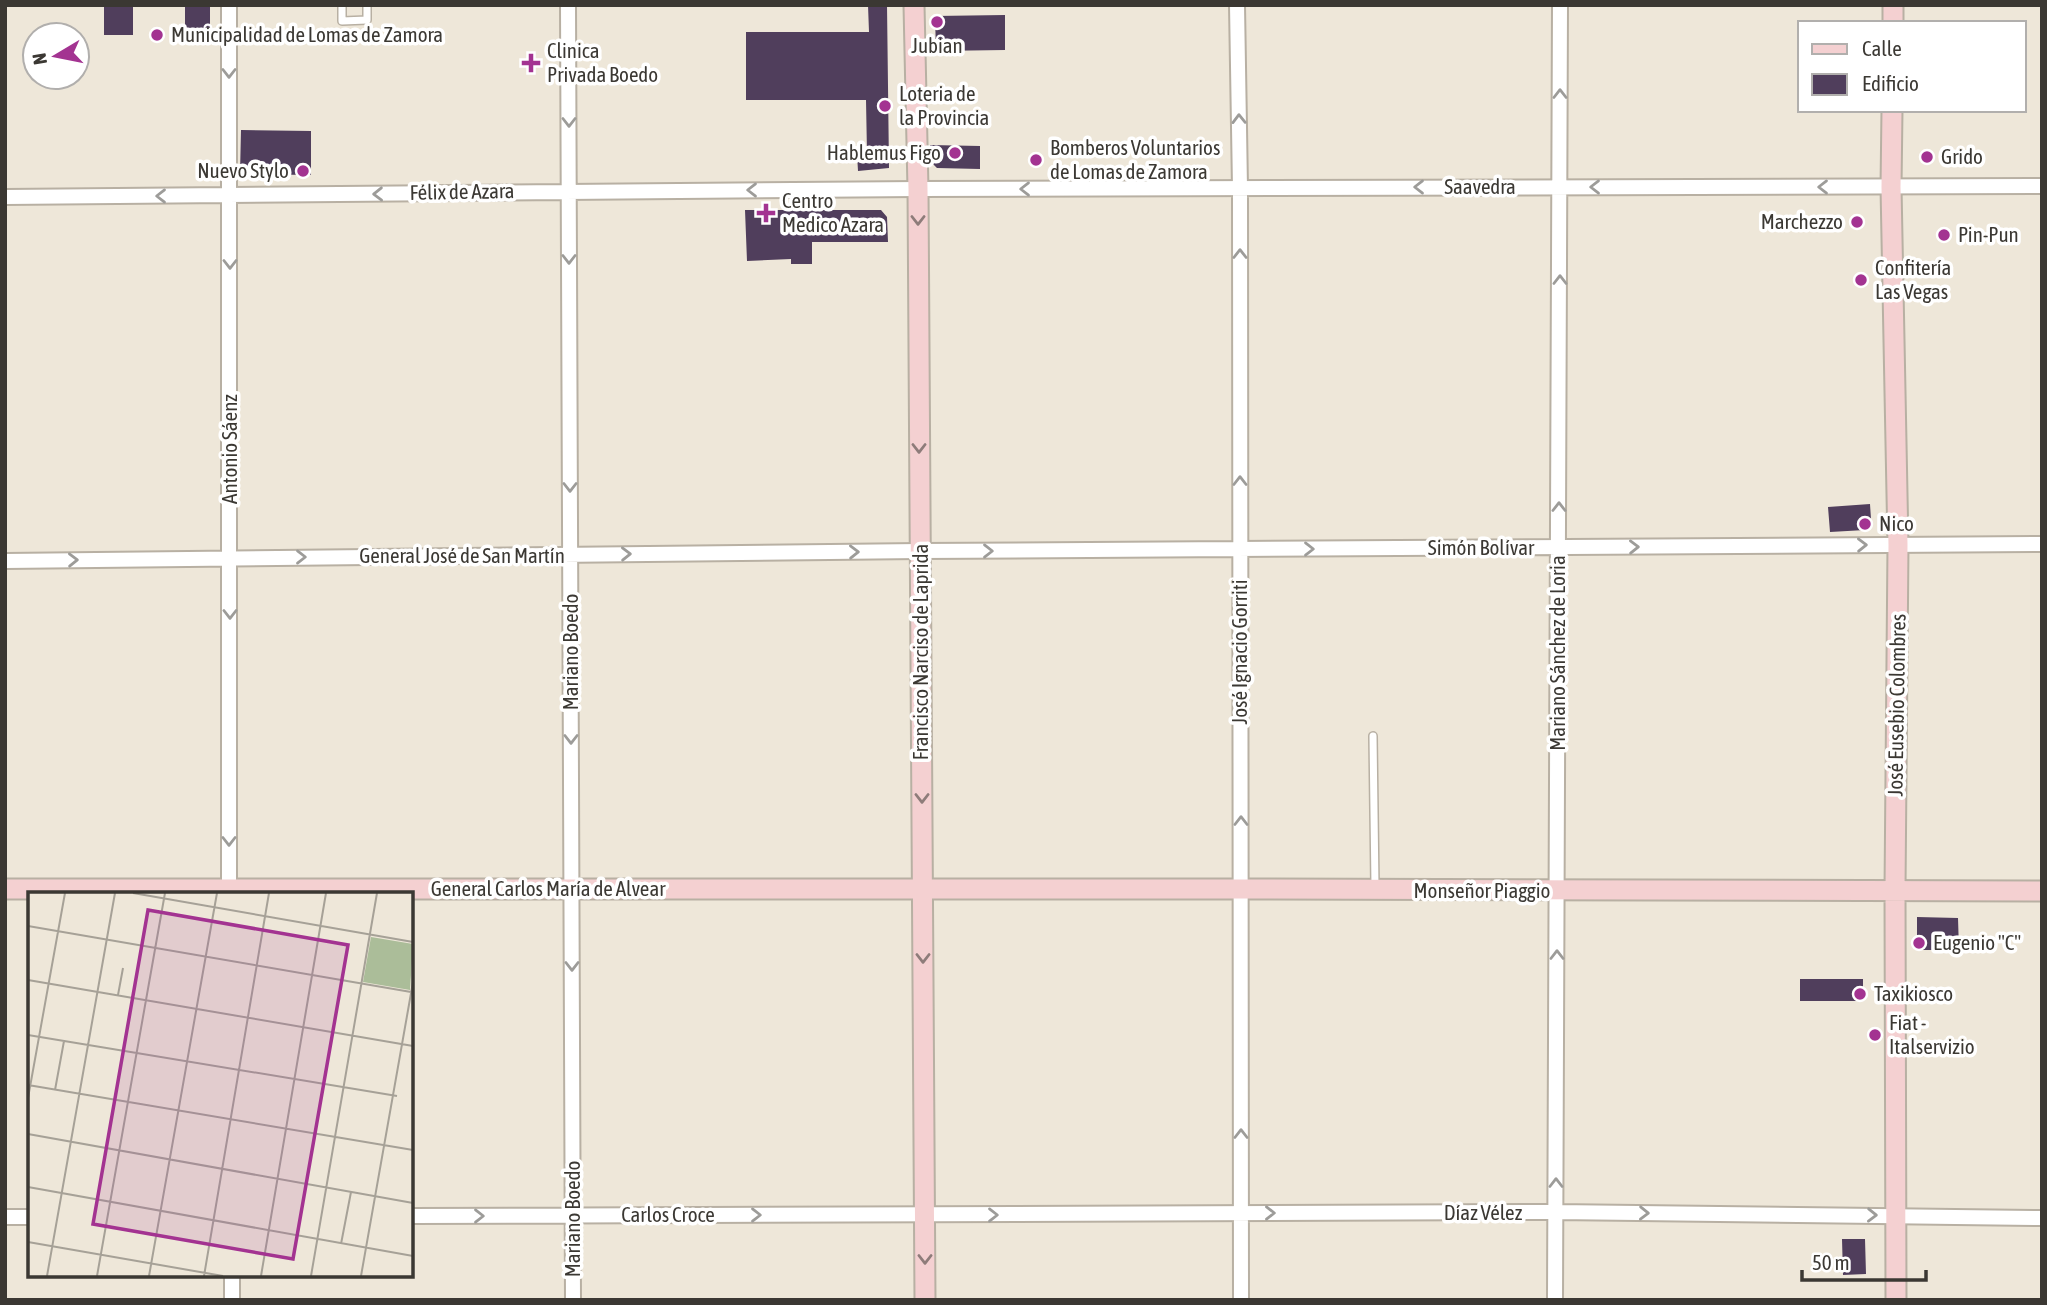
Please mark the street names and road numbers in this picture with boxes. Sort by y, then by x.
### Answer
street label: Saavedra [1444,174,1516,198]
street label: Félix de Azara [409,178,515,204]
street label: Antonio Sáenz [217,394,241,504]
street label: Simón Bolívar [1428,535,1535,559]
street label: General José de San Martín [359,543,565,567]
street label: Francisco Narciso de Laprida [908,544,932,760]
street label: Mariano Sánchez de Loria [1545,555,1569,751]
street label: José Ignacio Gorriti [1227,579,1251,725]
street label: Mariano Boedo [558,594,582,710]
street label: José Eusebio Colombres [1882,613,1910,797]
street label: General Carlos María de Alvear [431,876,666,900]
street label: Monseñor Piaggio [1413,878,1551,902]
street label: Mariano Boedo [560,1161,584,1277]
street label: Díaz Vélez [1444,1200,1523,1224]
street label: Carlos Croce [621,1202,715,1226]

